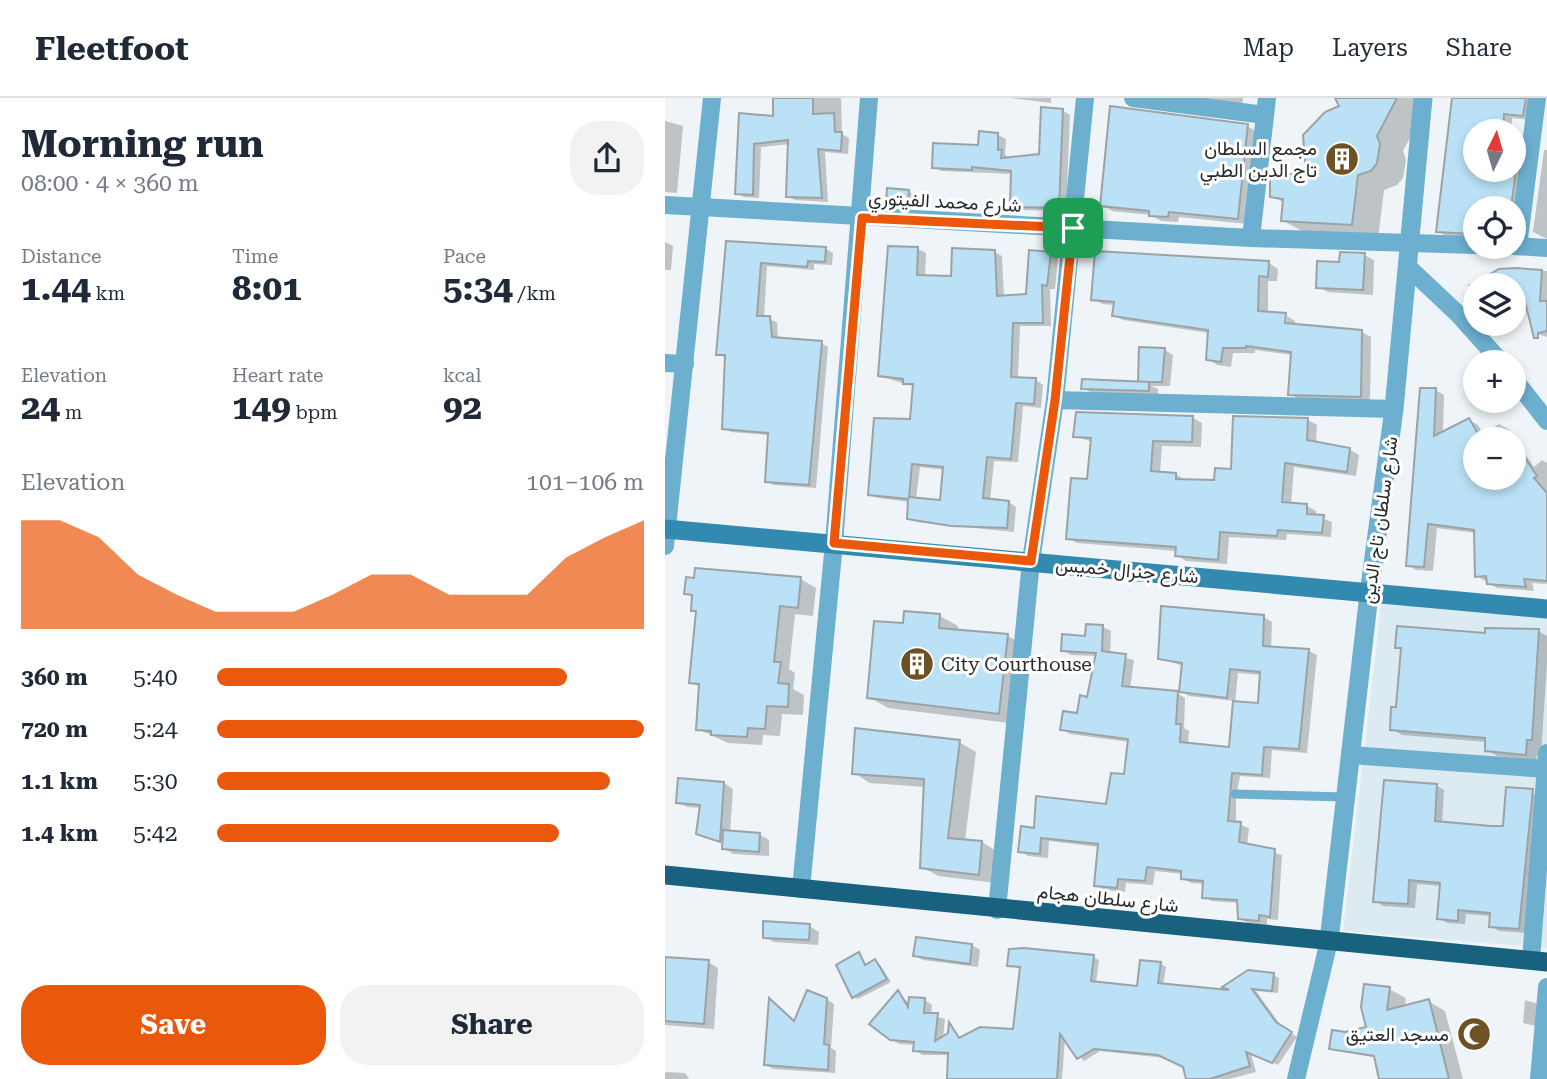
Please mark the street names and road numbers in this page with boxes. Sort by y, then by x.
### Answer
street label: شارع محمد الفيتوري [868,186,1022,221]
street label: شارع سلطان تاج الدين [1356,435,1404,605]
street label: شارع جنرال خميس [1054,553,1199,589]
street label: شارع سلطان هجام [1036,880,1180,918]

